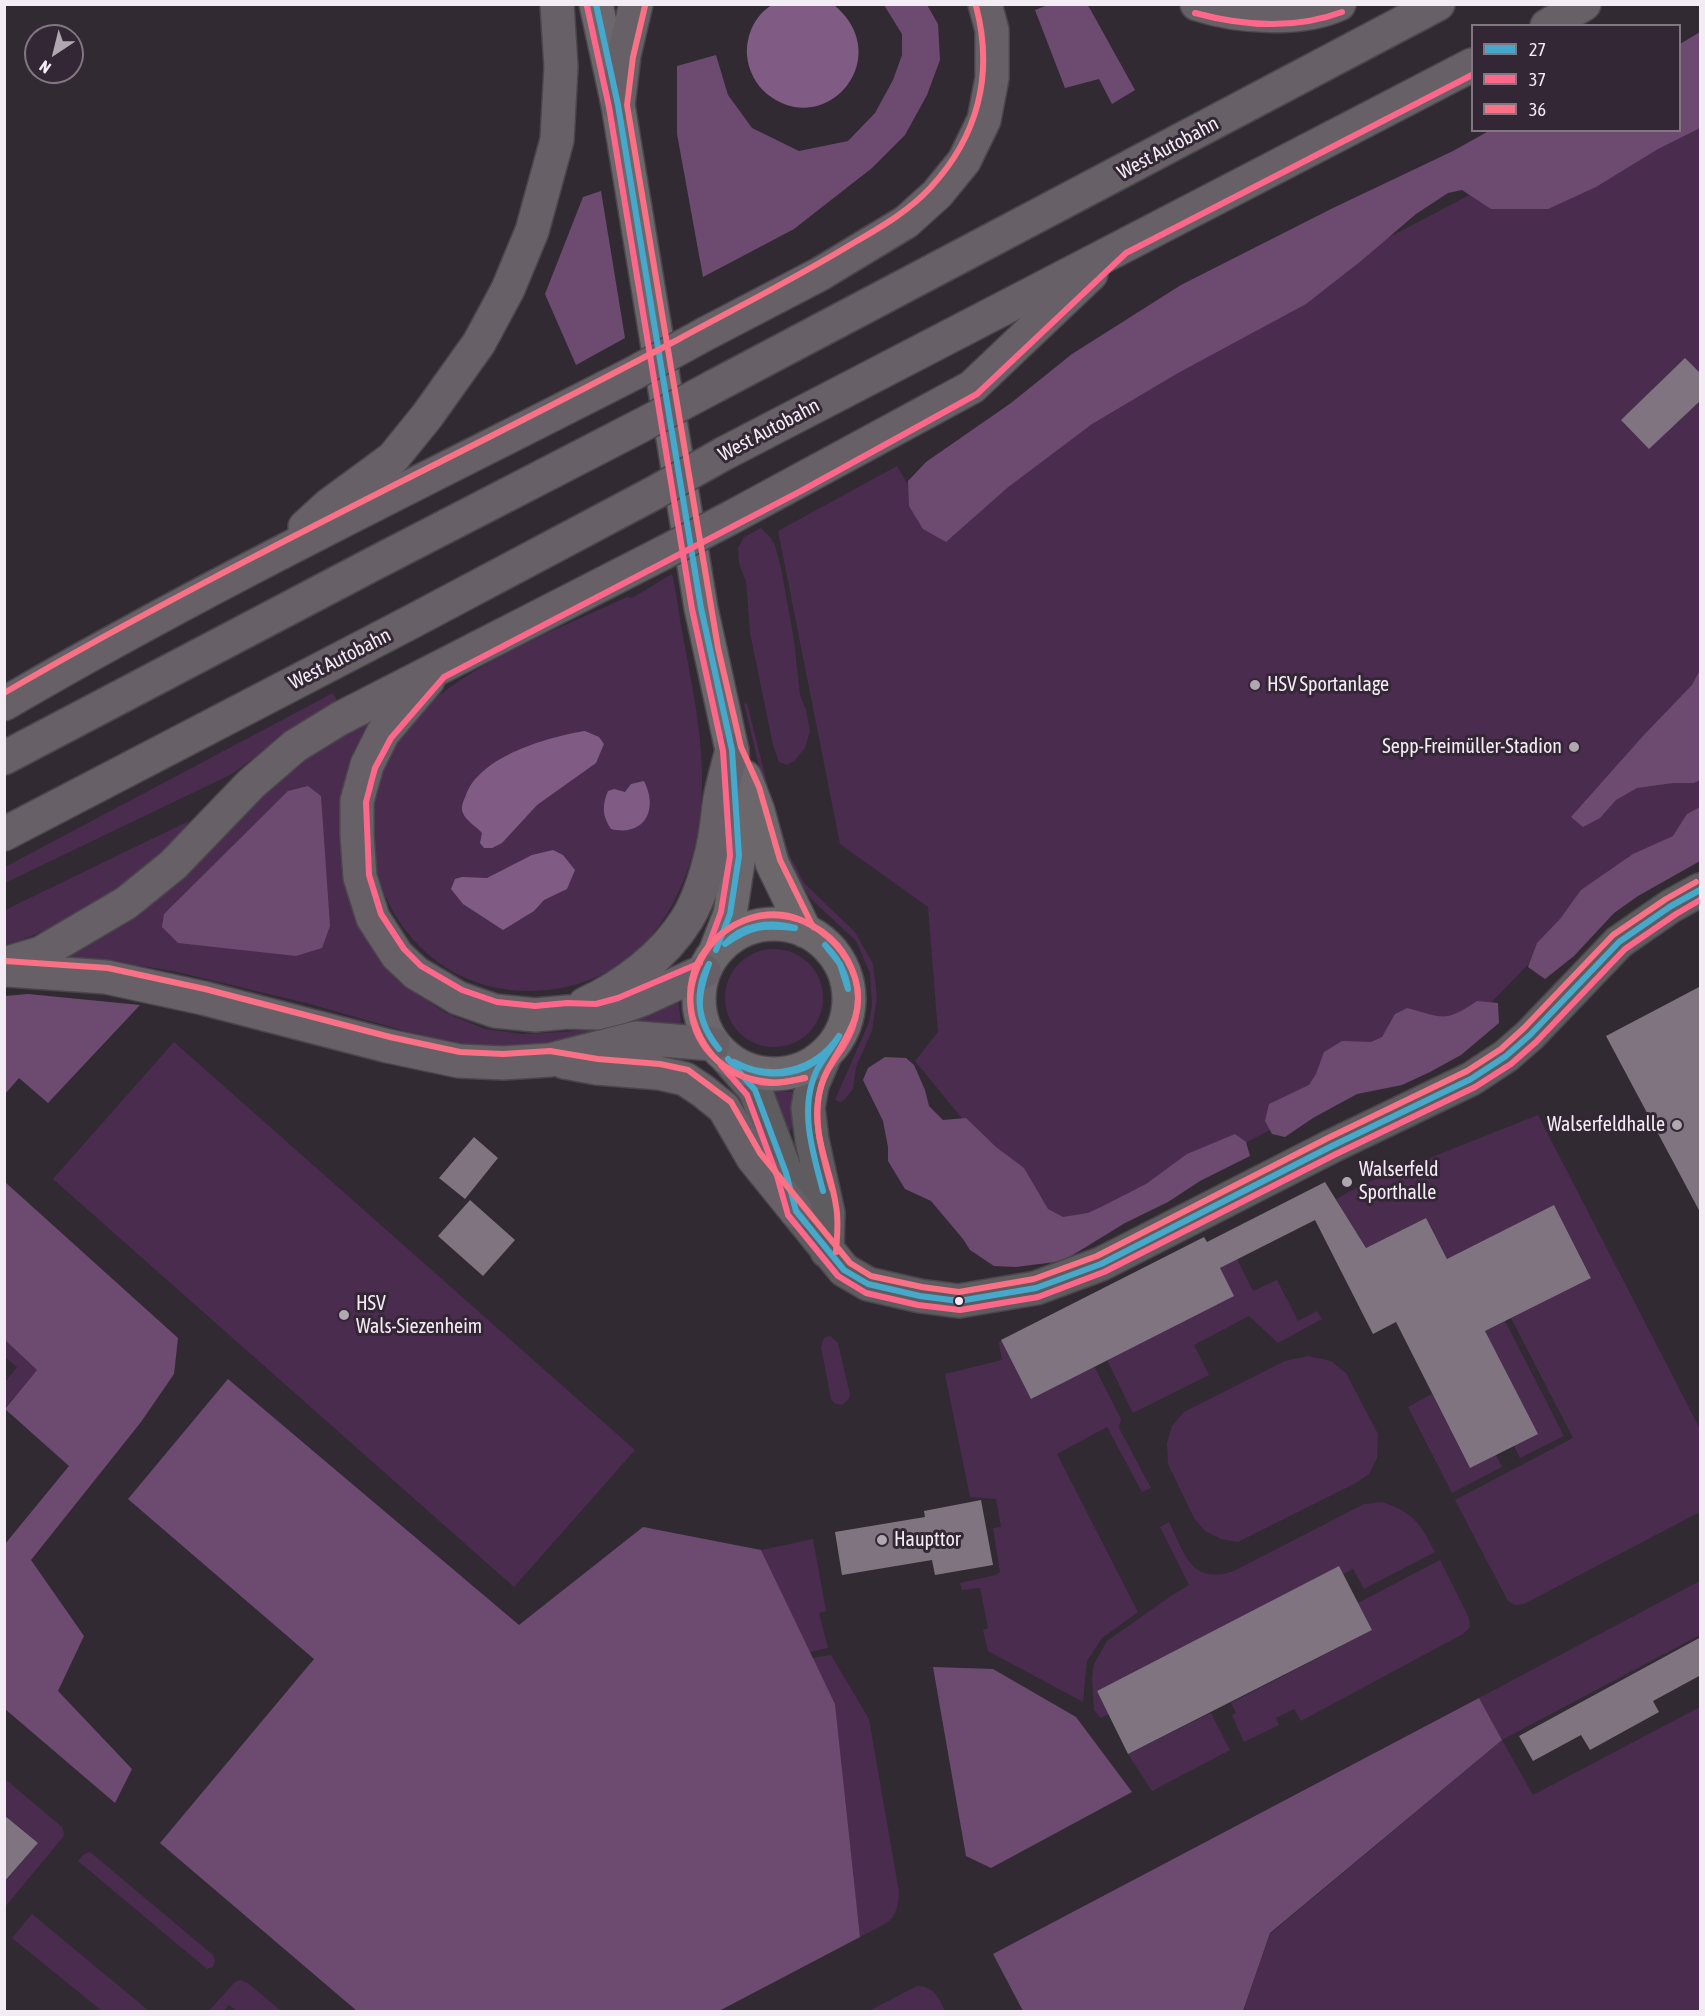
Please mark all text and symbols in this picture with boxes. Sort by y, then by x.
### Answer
north arrow [24,24,84,84]
legend [1471,24,1681,132]
text: 27 [1529,39,1546,60]
text: N [36,57,54,77]
text: 37 [1529,69,1546,90]
text: 36 [1529,99,1546,120]
street label: West Autobahn [1113,111,1223,185]
street label: West Autobahn [714,393,824,467]
street label: West Autobahn [285,623,395,695]
place label: HSV Sportanlage [1267,673,1389,697]
marker: HSV Sportanlage [1248,678,1262,692]
place label: Sepp-Freimüller-Stadion [1382,735,1562,759]
marker: Sepp-Freimüller-Stadion [1567,740,1581,754]
place label: Walserfeldhalle [1547,1113,1665,1137]
marker: Walserfeldhalle [1670,1118,1684,1132]
place label: Walserfeld Sporthalle [1359,1158,1439,1205]
marker: Walserfeld Sporthalle [1340,1175,1354,1189]
place label: HSV Wals-Siezenheim [356,1292,482,1339]
unlabelled marker [953,1295,965,1307]
marker: HSV Wals-Siezenheim [337,1308,351,1322]
place label: Haupttor [894,1528,961,1552]
marker: Haupttor [875,1533,889,1547]

